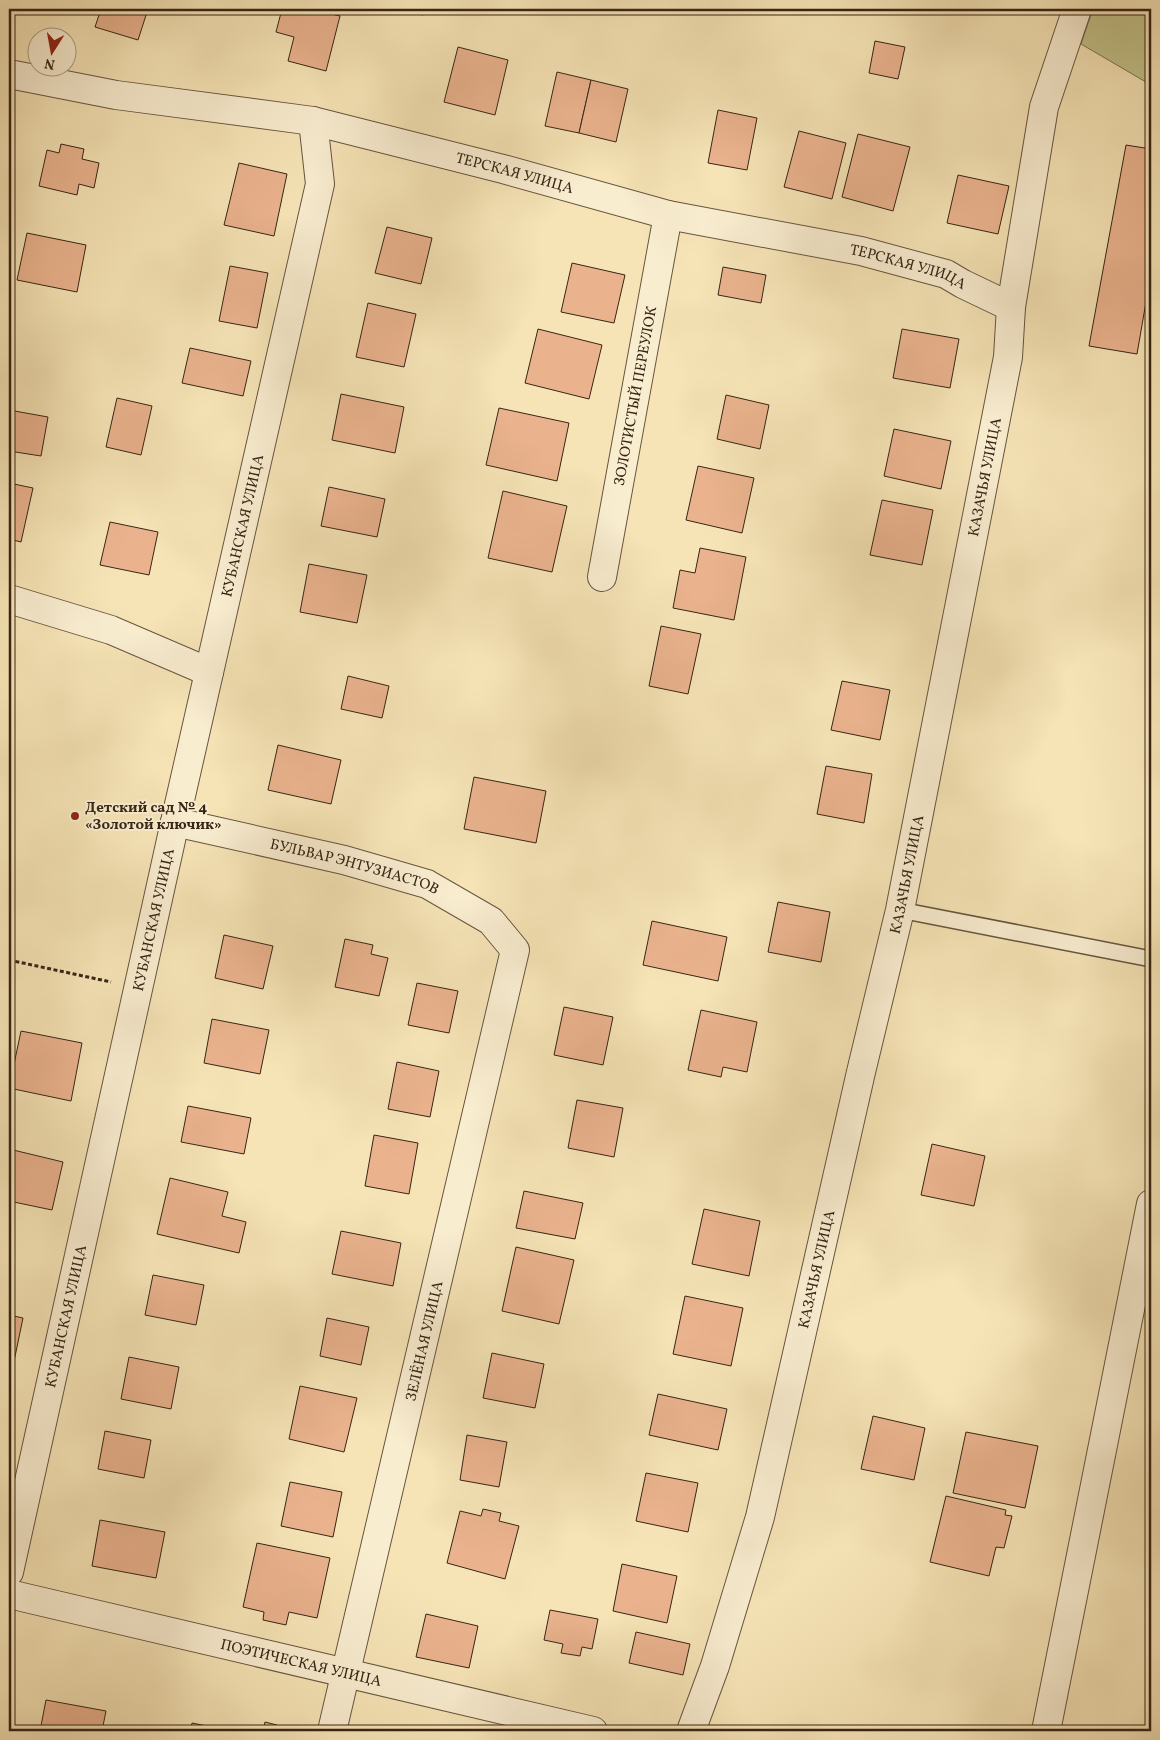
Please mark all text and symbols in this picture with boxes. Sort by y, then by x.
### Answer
north arrow [28,28,78,78]
text: N [43,53,57,74]
street label: ТЕРСКАЯ УЛИЦА [453,148,576,200]
street label: ТЕРСКАЯ УЛИЦА [848,240,970,296]
street label: ЗОЛОТИСТЫЙ ПЕРЕУЛОК [610,305,663,488]
street label: КАЗАЧЬЯ УЛИЦА [964,416,1008,539]
street label: КУБАНСКАЯ УЛИЦА [217,452,270,599]
place label: Детский сад № 4 «Золотой ключик» [85,798,222,836]
marker: Детский сад № 4 «Золотой ключик» [69,810,81,822]
street label: КАЗАЧЬЯ УЛИЦА [886,813,930,936]
street label: БУЛЬВАР ЭНТУЗИАСТОВ [268,835,443,901]
street label: КУБАНСКАЯ УЛИЦА [129,846,181,994]
street label: КАЗАЧЬЯ УЛИЦА [794,1208,841,1331]
street label: КУБАНСКАЯ УЛИЦА [41,1243,93,1390]
street label: ЗЕЛЁНАЯ УЛИЦА [401,1279,450,1404]
street label: ПОЭТИЧЕСКАЯ УЛИЦА [218,1635,384,1693]

